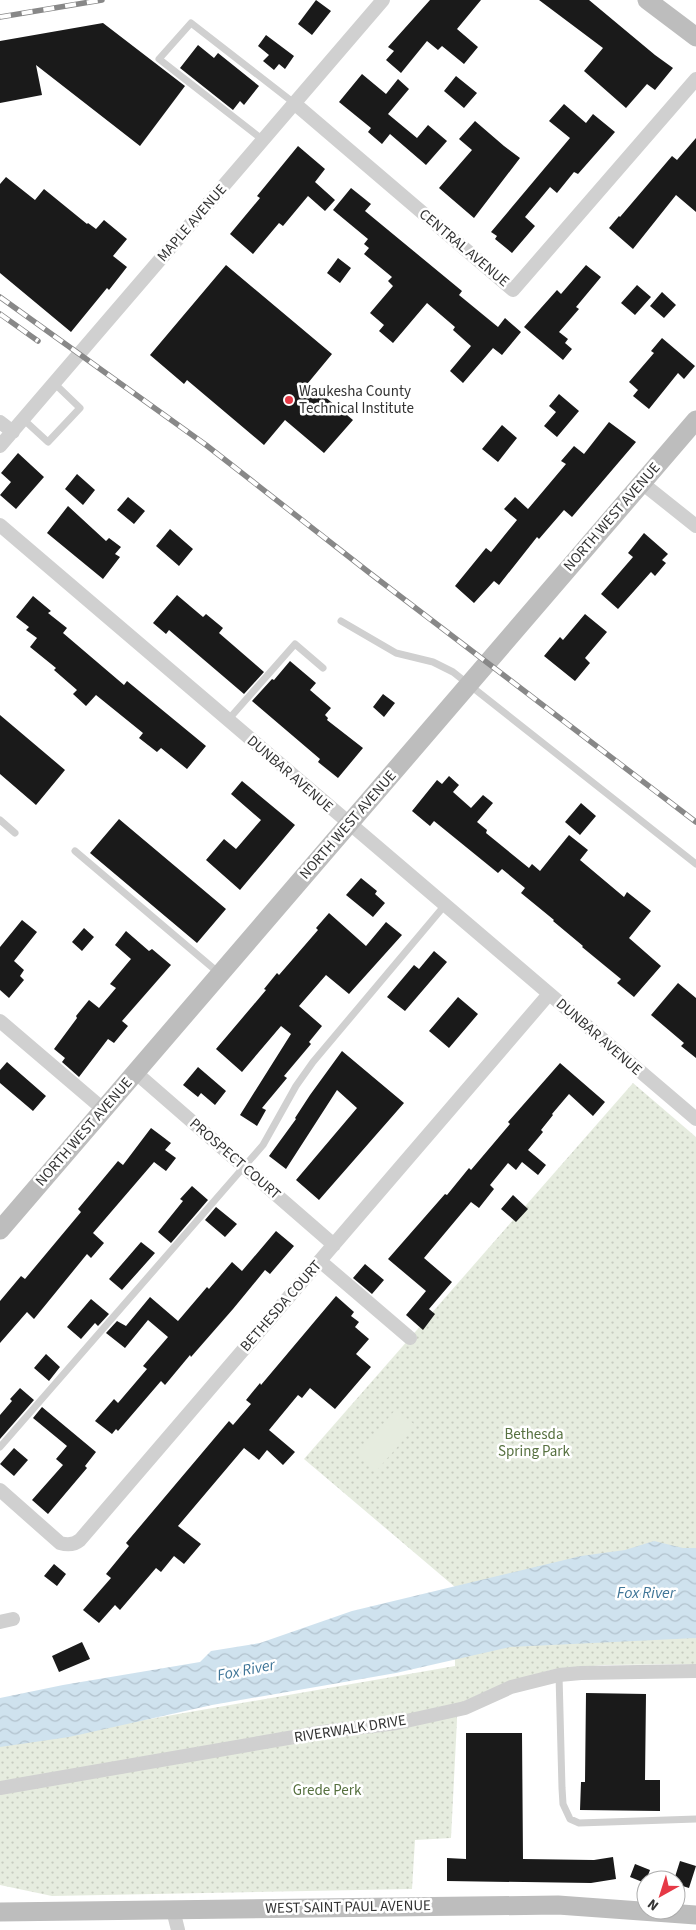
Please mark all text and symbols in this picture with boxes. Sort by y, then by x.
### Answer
street label: MAPLE AVENUE [152,180,232,266]
street label: CENTRAL AVENUE [414,204,514,292]
place label: Waukesha County Technical Institute [299,381,414,419]
marker: Waukesha County Technical Institute [283,394,295,406]
street label: NORTH WEST AVENUE [559,458,665,576]
street label: DUNBAR AVENUE [242,731,338,817]
street label: NORTH WEST AVENUE [295,766,401,884]
street label: DUNBAR AVENUE [551,994,647,1080]
street label: NORTH WEST AVENUE [31,1073,137,1191]
street label: PROSPECT COURT [185,1113,285,1205]
street label: BETHESDA COURT [235,1256,327,1356]
park label: Bethesda Spring Park [498,1424,571,1462]
water label: Fox River [617,1582,677,1604]
water label: Fox River [215,1653,278,1686]
street label: RIVERWALK DRIVE [293,1710,408,1748]
park label: Grede Perk [293,1780,362,1801]
north arrow [636,1870,686,1920]
text: N [644,1894,663,1915]
street label: WEST SAINT PAUL AVENUE [265,1895,431,1919]

